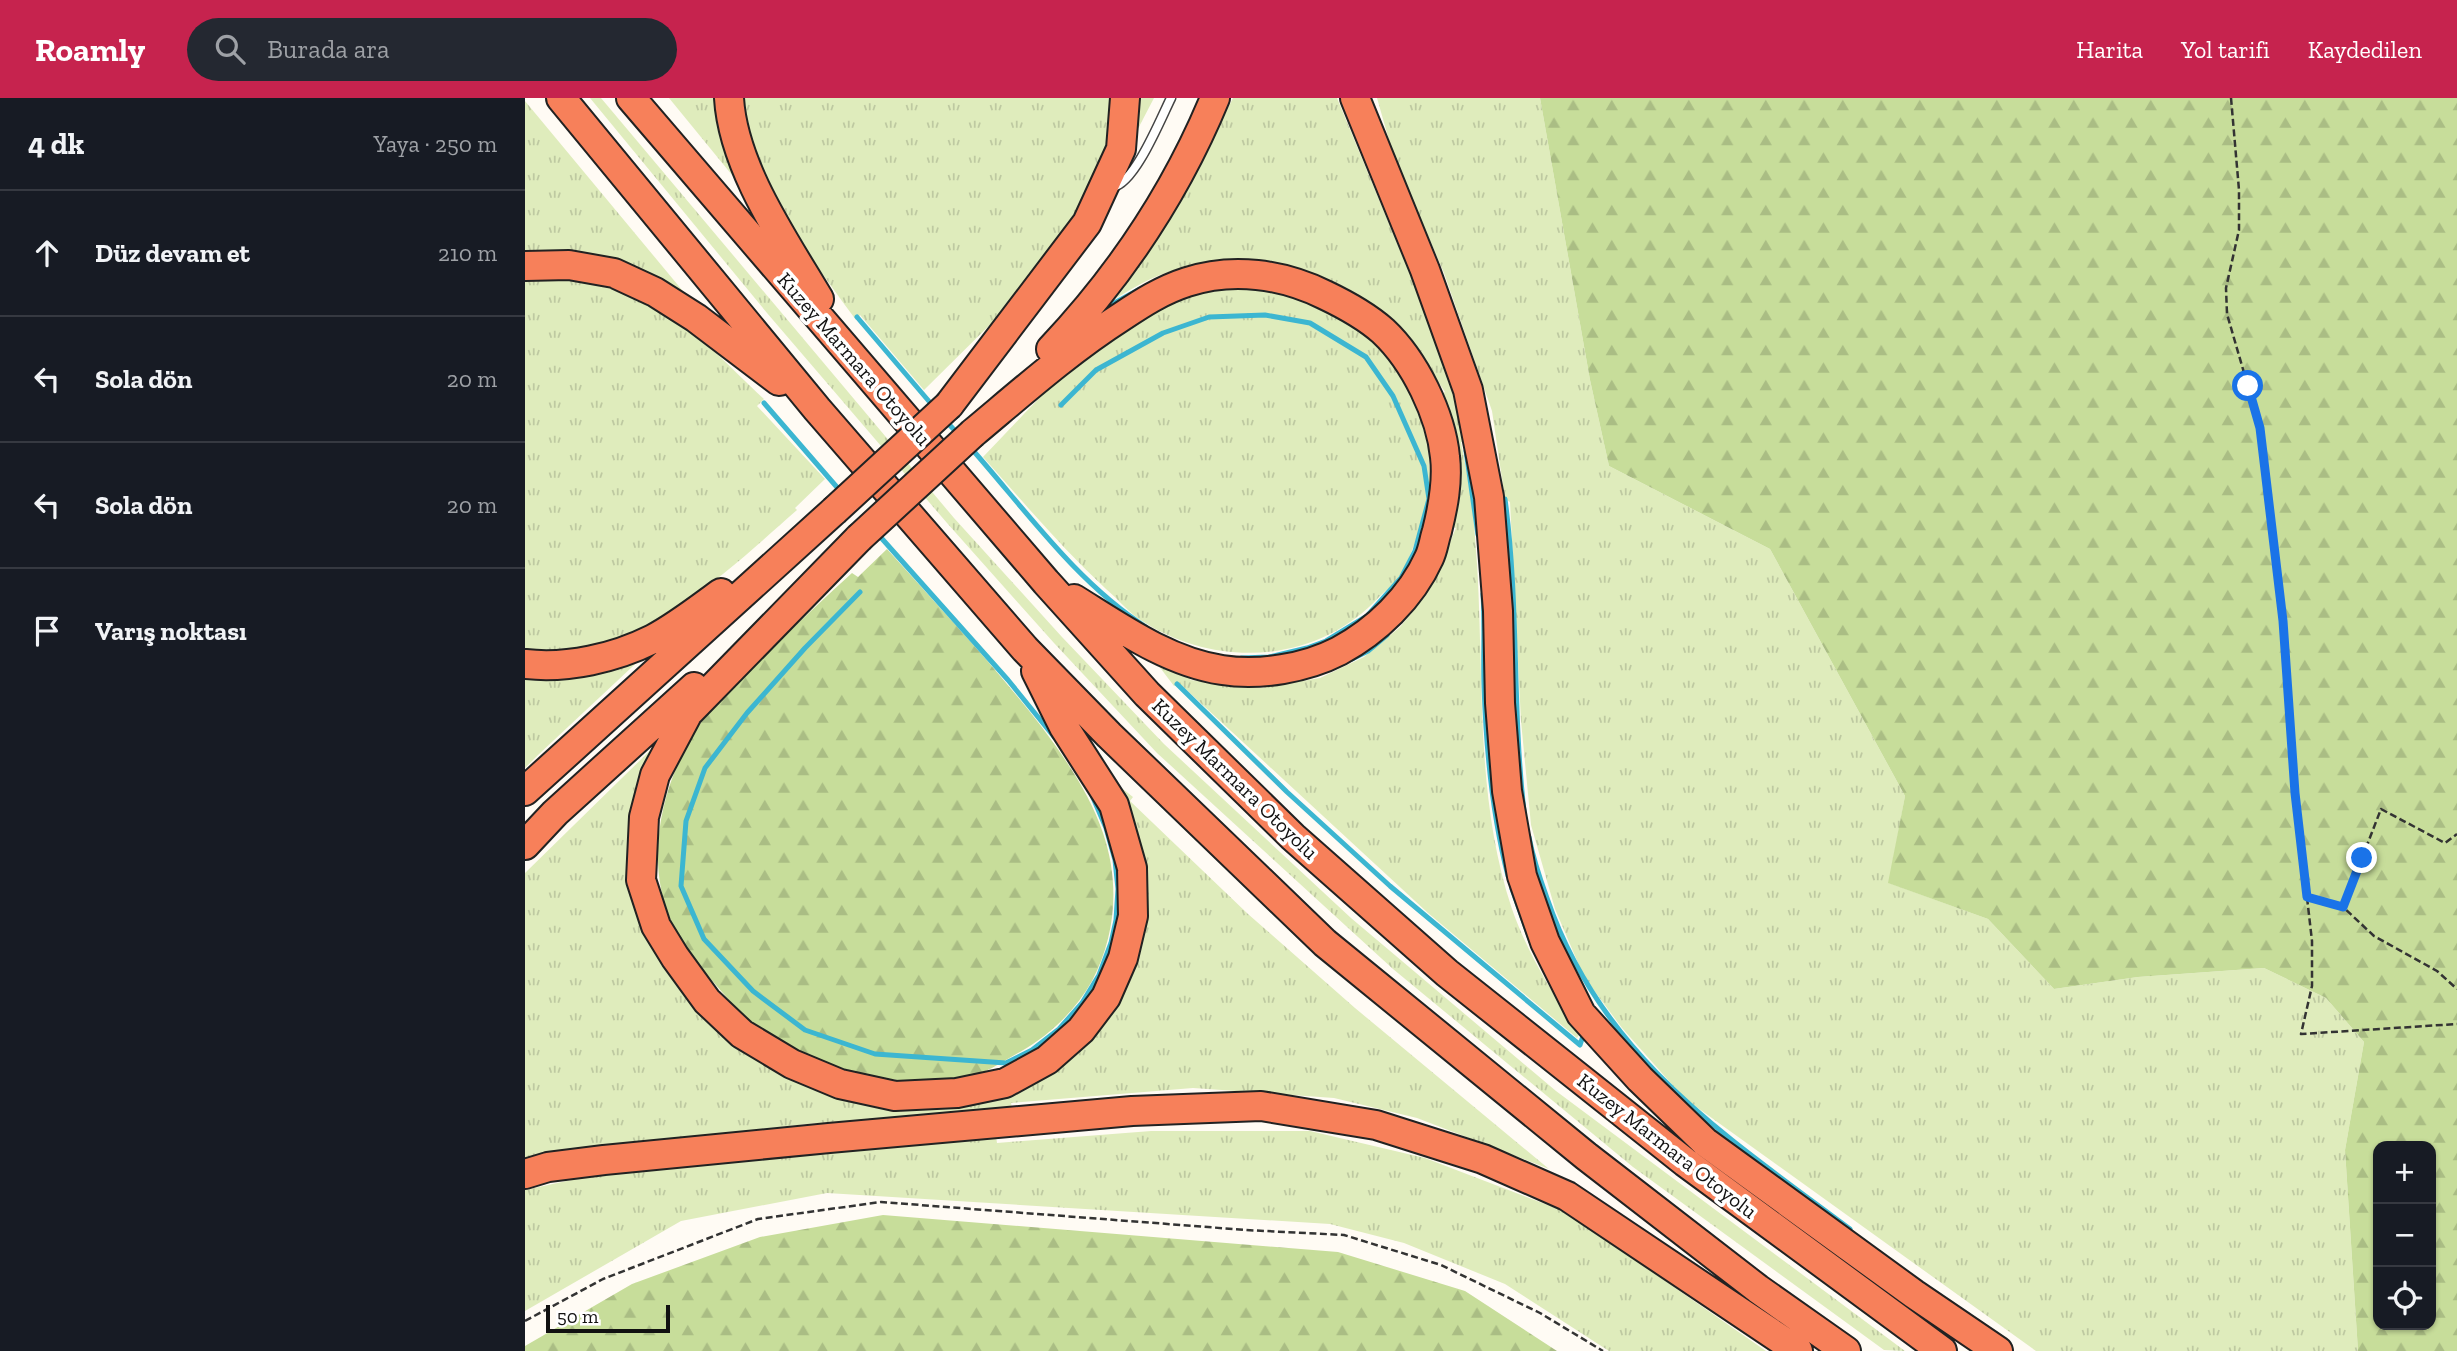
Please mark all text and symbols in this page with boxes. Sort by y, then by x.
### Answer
search box [187,18,677,81]
text: Roamly [35,30,145,69]
icon: search [211,30,249,68]
text: Burada ara [267,33,390,65]
text: Harita [2076,35,2143,64]
text: Yol tarifi [2181,35,2270,64]
text: Kaydedilen [2308,35,2422,64]
text: 4 dk [28,126,84,162]
text: Yaya · 250 m [374,130,497,158]
icon: ahead [28,234,66,272]
text: Düz devam et [95,237,250,269]
text: 210 m [438,239,497,267]
street label: Kuzey Marmara Otoyolu [773,267,936,450]
icon: left [28,360,66,398]
text: Sola dön [95,363,192,395]
text: 20 m [447,365,497,393]
route start [2232,370,2263,401]
icon: left [28,486,66,524]
text: Sola dön [95,489,192,521]
text: 20 m [447,491,497,519]
icon: arrive [28,612,66,650]
text: Varış noktası [95,615,247,647]
street label: Kuzey Marmara Otoyolu [1147,693,1324,864]
route end [2346,842,2377,873]
street label: Kuzey Marmara Otoyolu [1573,1068,1762,1224]
map controls [2373,1141,2436,1330]
button: + [2373,1141,2436,1204]
button: − [2373,1204,2436,1267]
button: locate [2373,1267,2436,1330]
scale bar [546,1302,670,1334]
text: 50 m [557,1305,598,1328]

